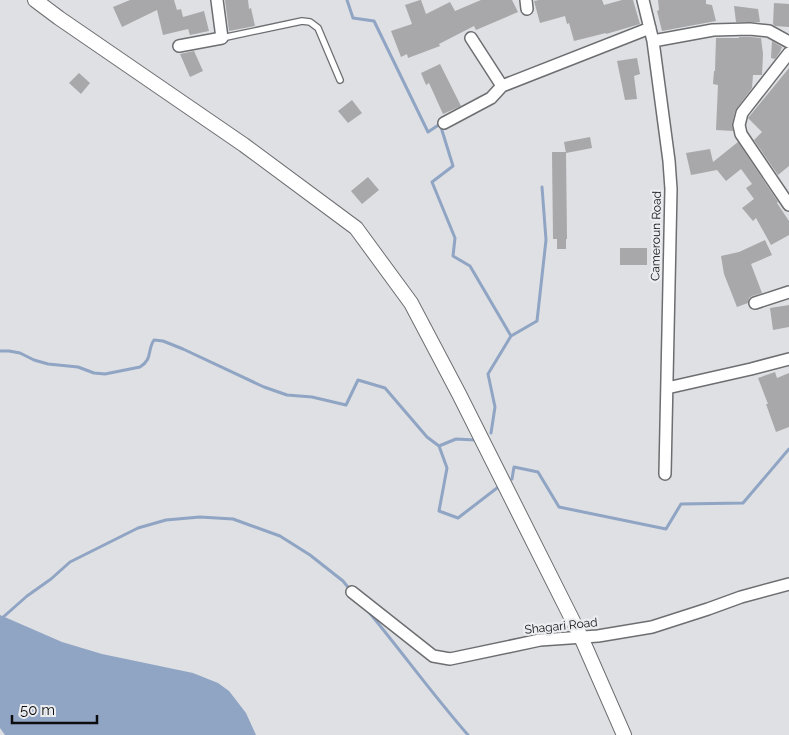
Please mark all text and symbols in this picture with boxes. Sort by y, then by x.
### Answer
street label: Cameroun Road [648,191,664,281]
street label: Shagari Road [524,615,598,637]
scale bar [12,692,98,724]
text: 50 m [20,701,55,719]

